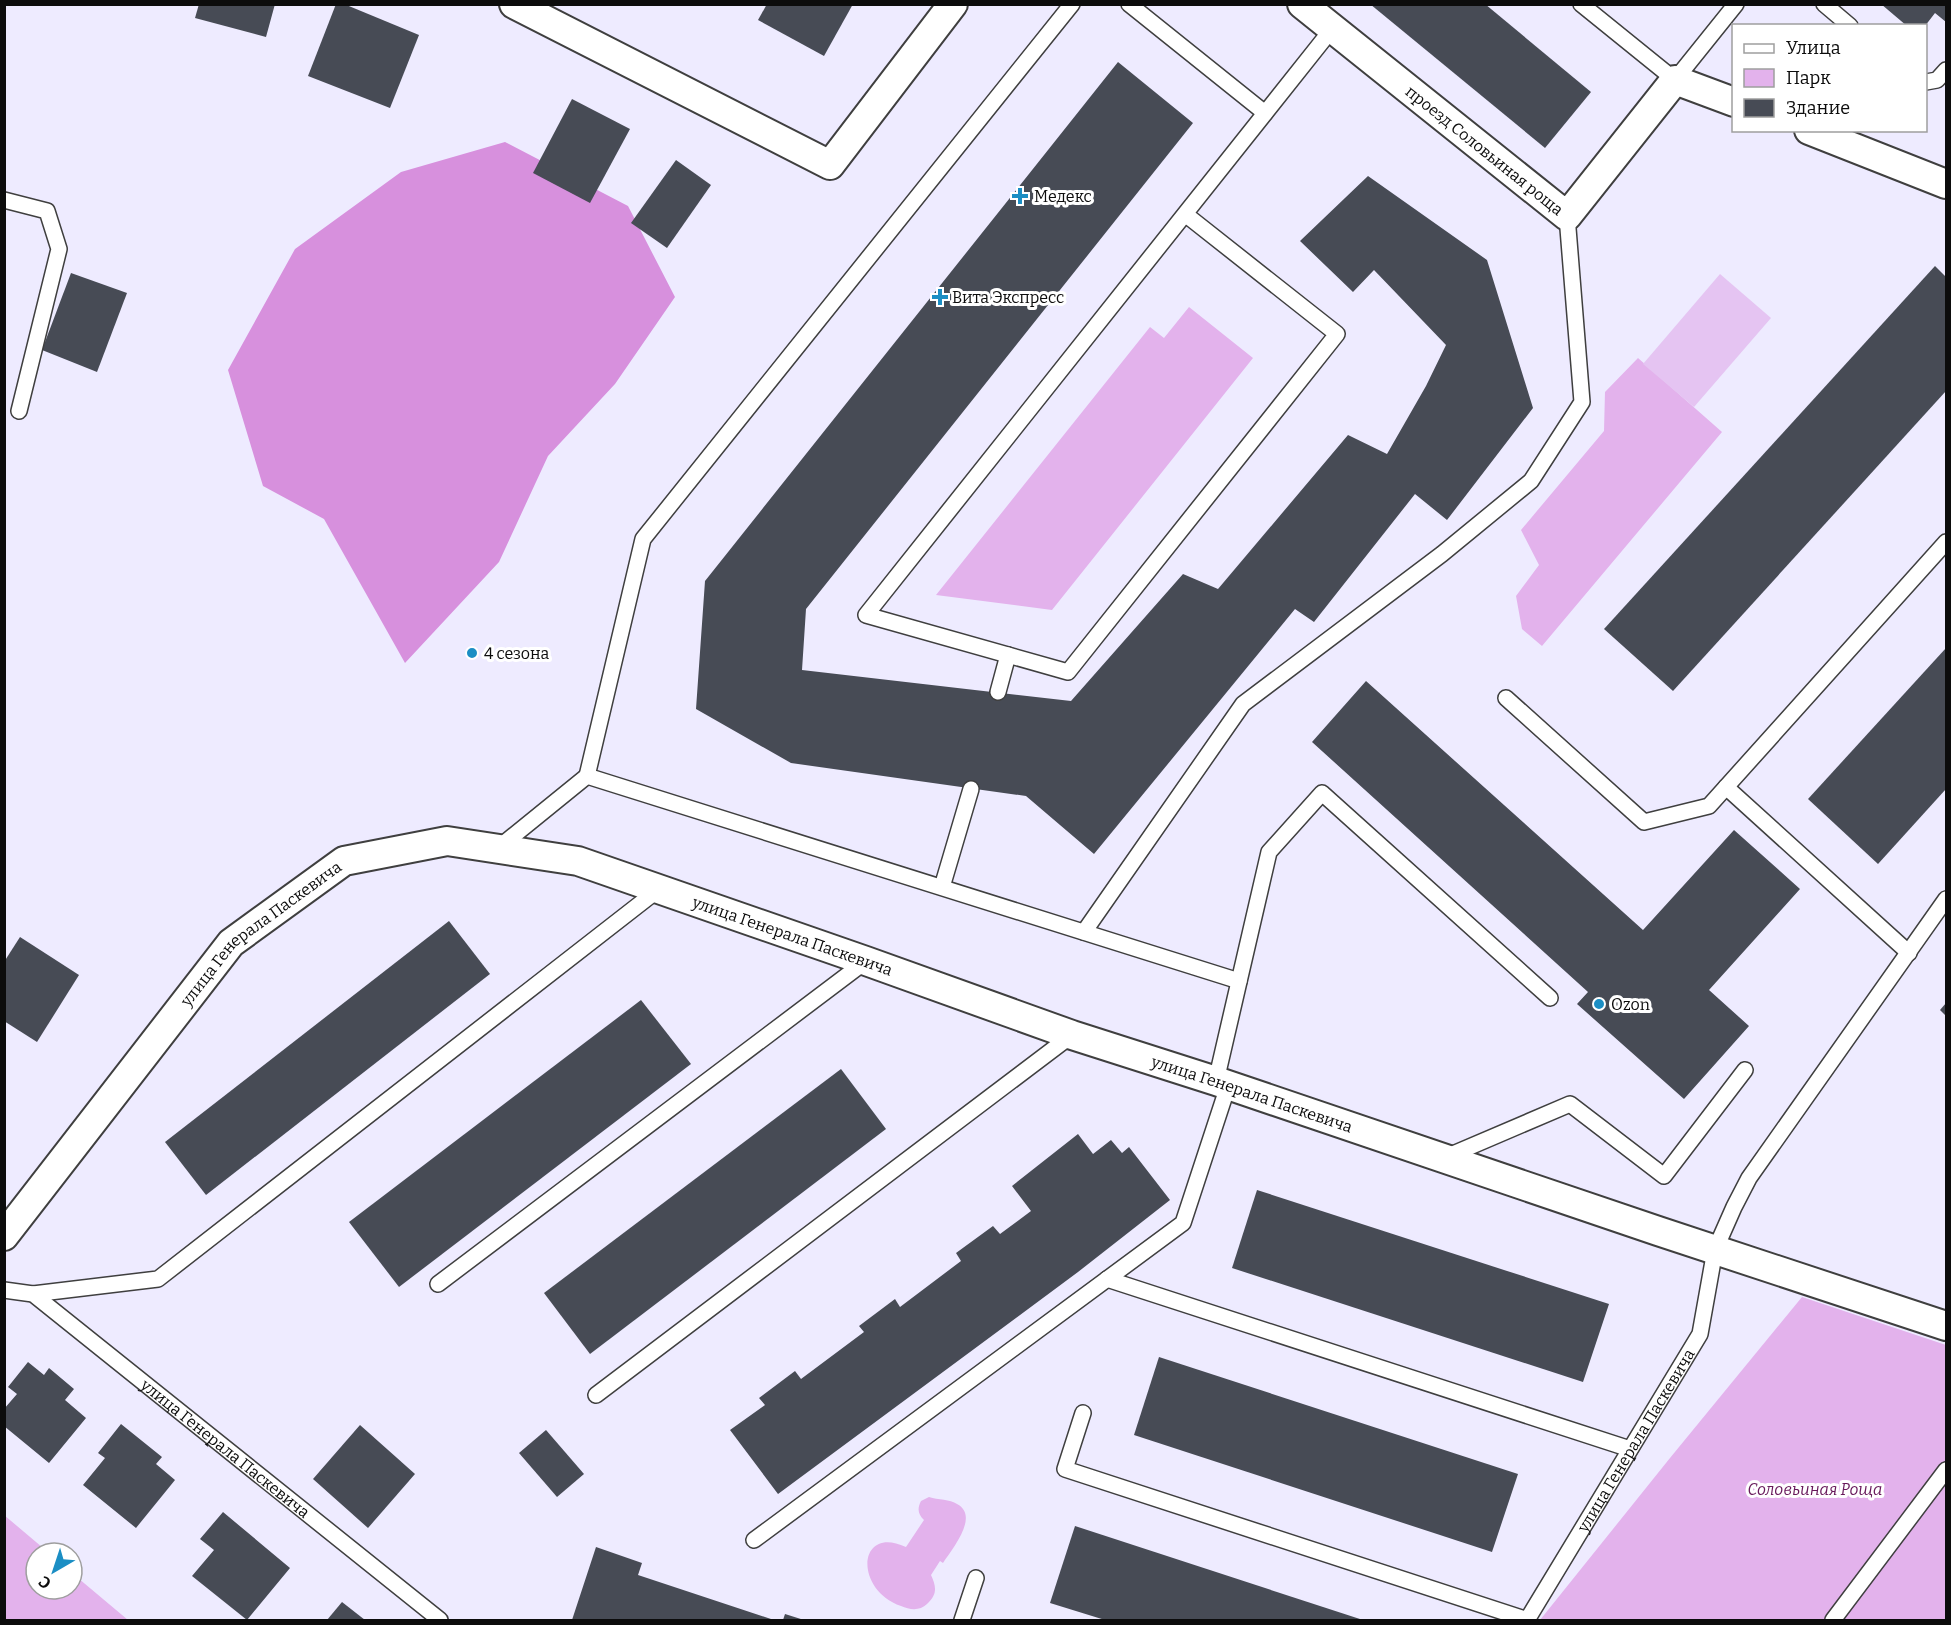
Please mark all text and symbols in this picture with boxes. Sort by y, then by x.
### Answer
legend [1732,24,1927,132]
text: Улица [1786,37,1841,59]
text: Парк [1786,67,1831,89]
street label: проезд Соловьиная роща [1402,82,1567,219]
text: Здание [1786,97,1850,119]
marker: Медекс [1011,187,1029,205]
place label: Медекс [1034,187,1092,206]
place label: Вита Экспресс [952,288,1064,307]
marker: Вита Экспресс [933,290,947,304]
place label: 4 сезона [484,644,550,663]
marker: 4 сезона [465,646,479,660]
street label: улица Генерала Паскевича [176,857,345,1011]
street label: улица Генерала Паскевича [689,892,895,980]
place label: Ozon [1611,995,1650,1014]
marker: Ozon [1592,997,1606,1011]
street label: улица Генерала Паскевича [1148,1052,1355,1137]
street label: улица Генерала Паскевича [1573,1345,1699,1536]
street label: улица Генерала Паскевича [136,1375,314,1522]
park label: Соловьиная Роща [1748,1480,1882,1499]
north arrow [24,1541,84,1601]
text: С [35,1572,55,1593]

